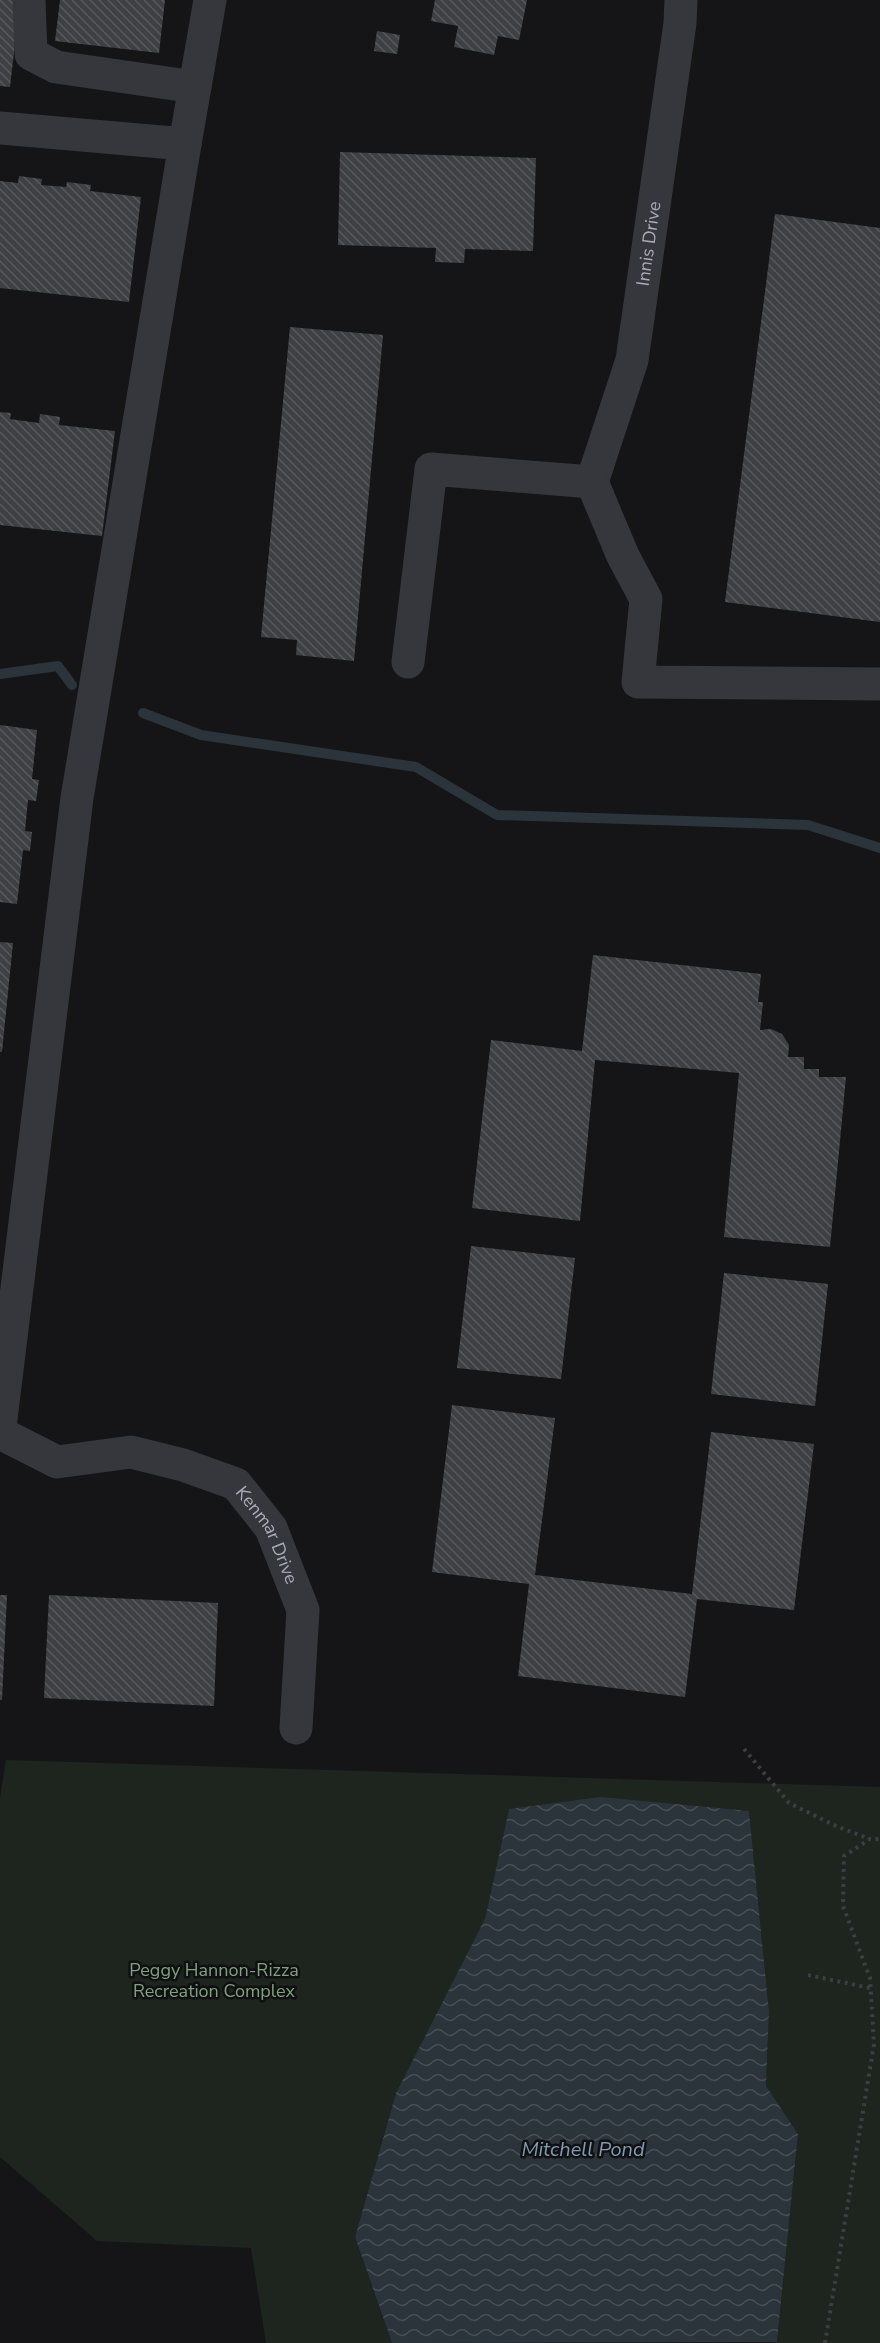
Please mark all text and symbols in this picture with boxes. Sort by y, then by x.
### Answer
street label: Innis Drive [631,200,666,287]
street label: Kenmar Drive [230,1481,304,1587]
park label: Peggy Hannon-Rizza Recreation Complex [129,1958,299,2003]
water label: Mitchell Pond [521,2136,645,2163]

